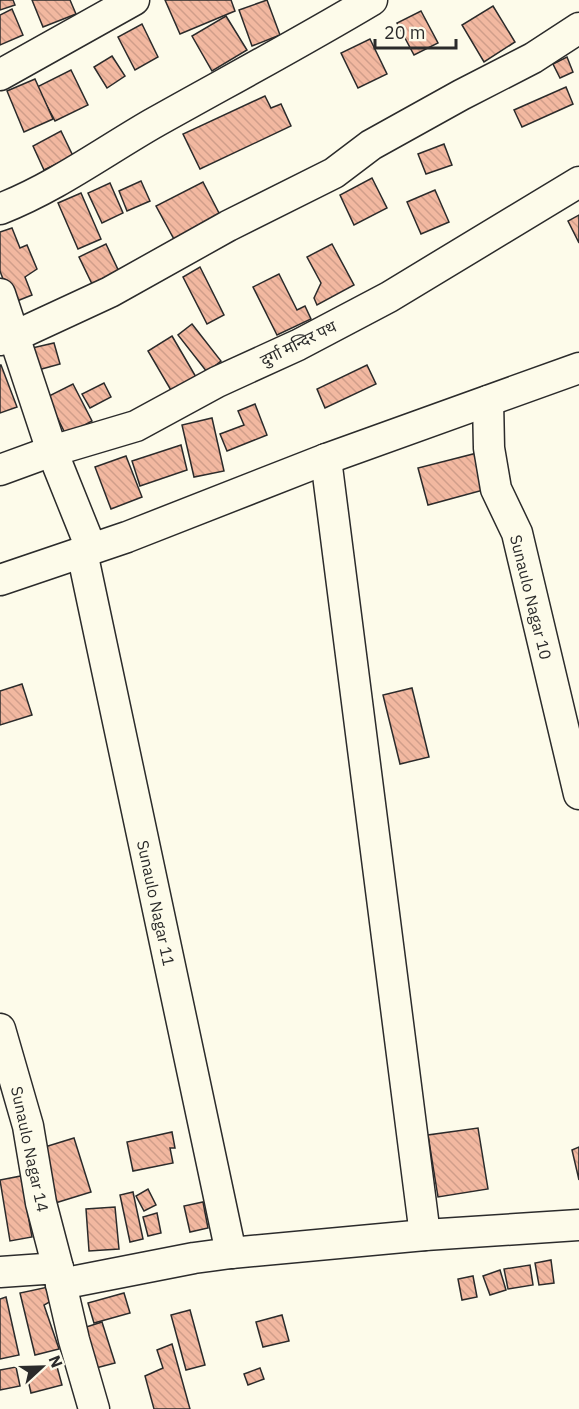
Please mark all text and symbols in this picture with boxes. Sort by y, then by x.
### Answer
scale bar [375,12,456,50]
text: 20 m [384,21,426,44]
street label: दुर्गा मन्दिर पथ [257,316,340,371]
street label: Sunaulo Nagar 10 [506,533,556,661]
street label: Sunaulo Nagar 11 [133,838,179,968]
street label: Sunaulo Nagar 14 [7,1084,53,1214]
north arrow [12,1337,72,1397]
text: N [44,1352,67,1371]

